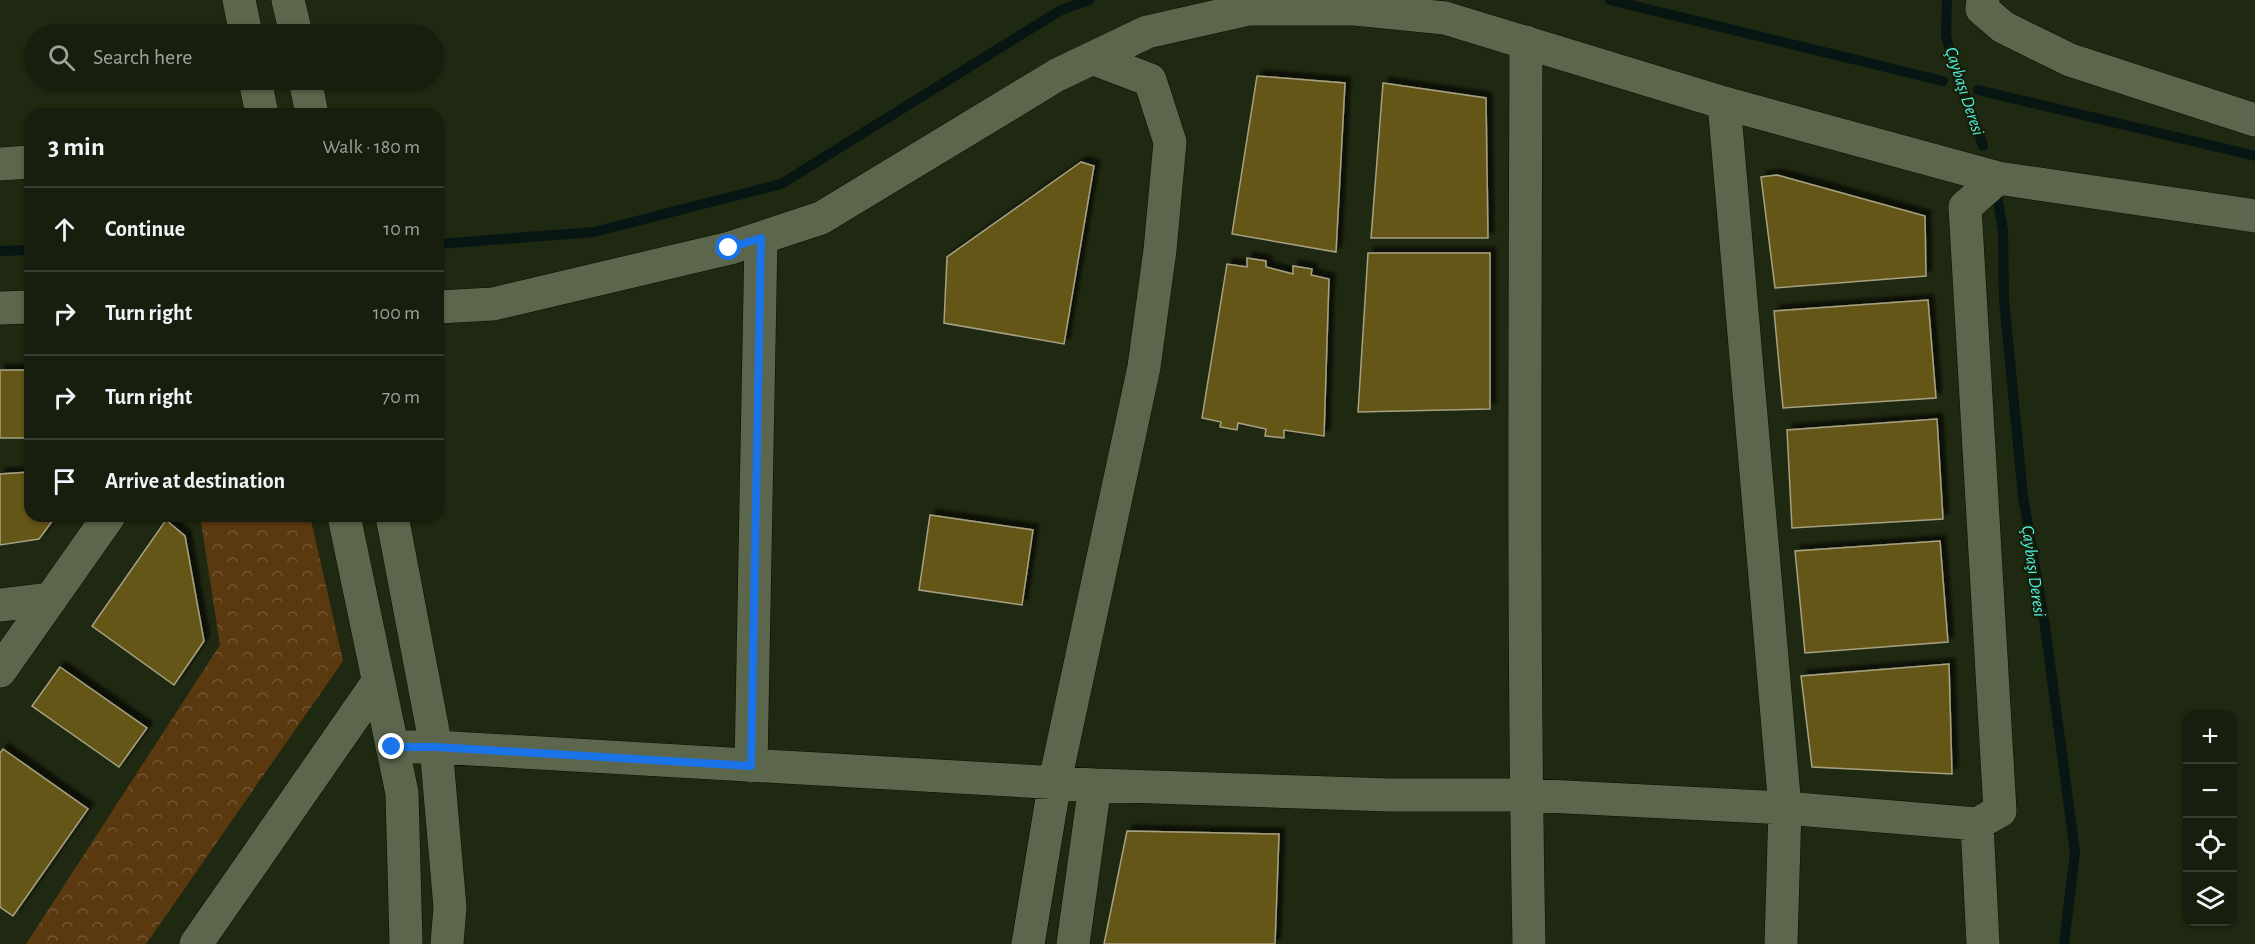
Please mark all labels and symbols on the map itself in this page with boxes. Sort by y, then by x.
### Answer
water label: Çaybaşı Deresi [1941,45,1987,138]
route start [715,234,741,260]
water label: Çaybaşı Deresi [2018,524,2048,618]
route end [378,733,404,759]

